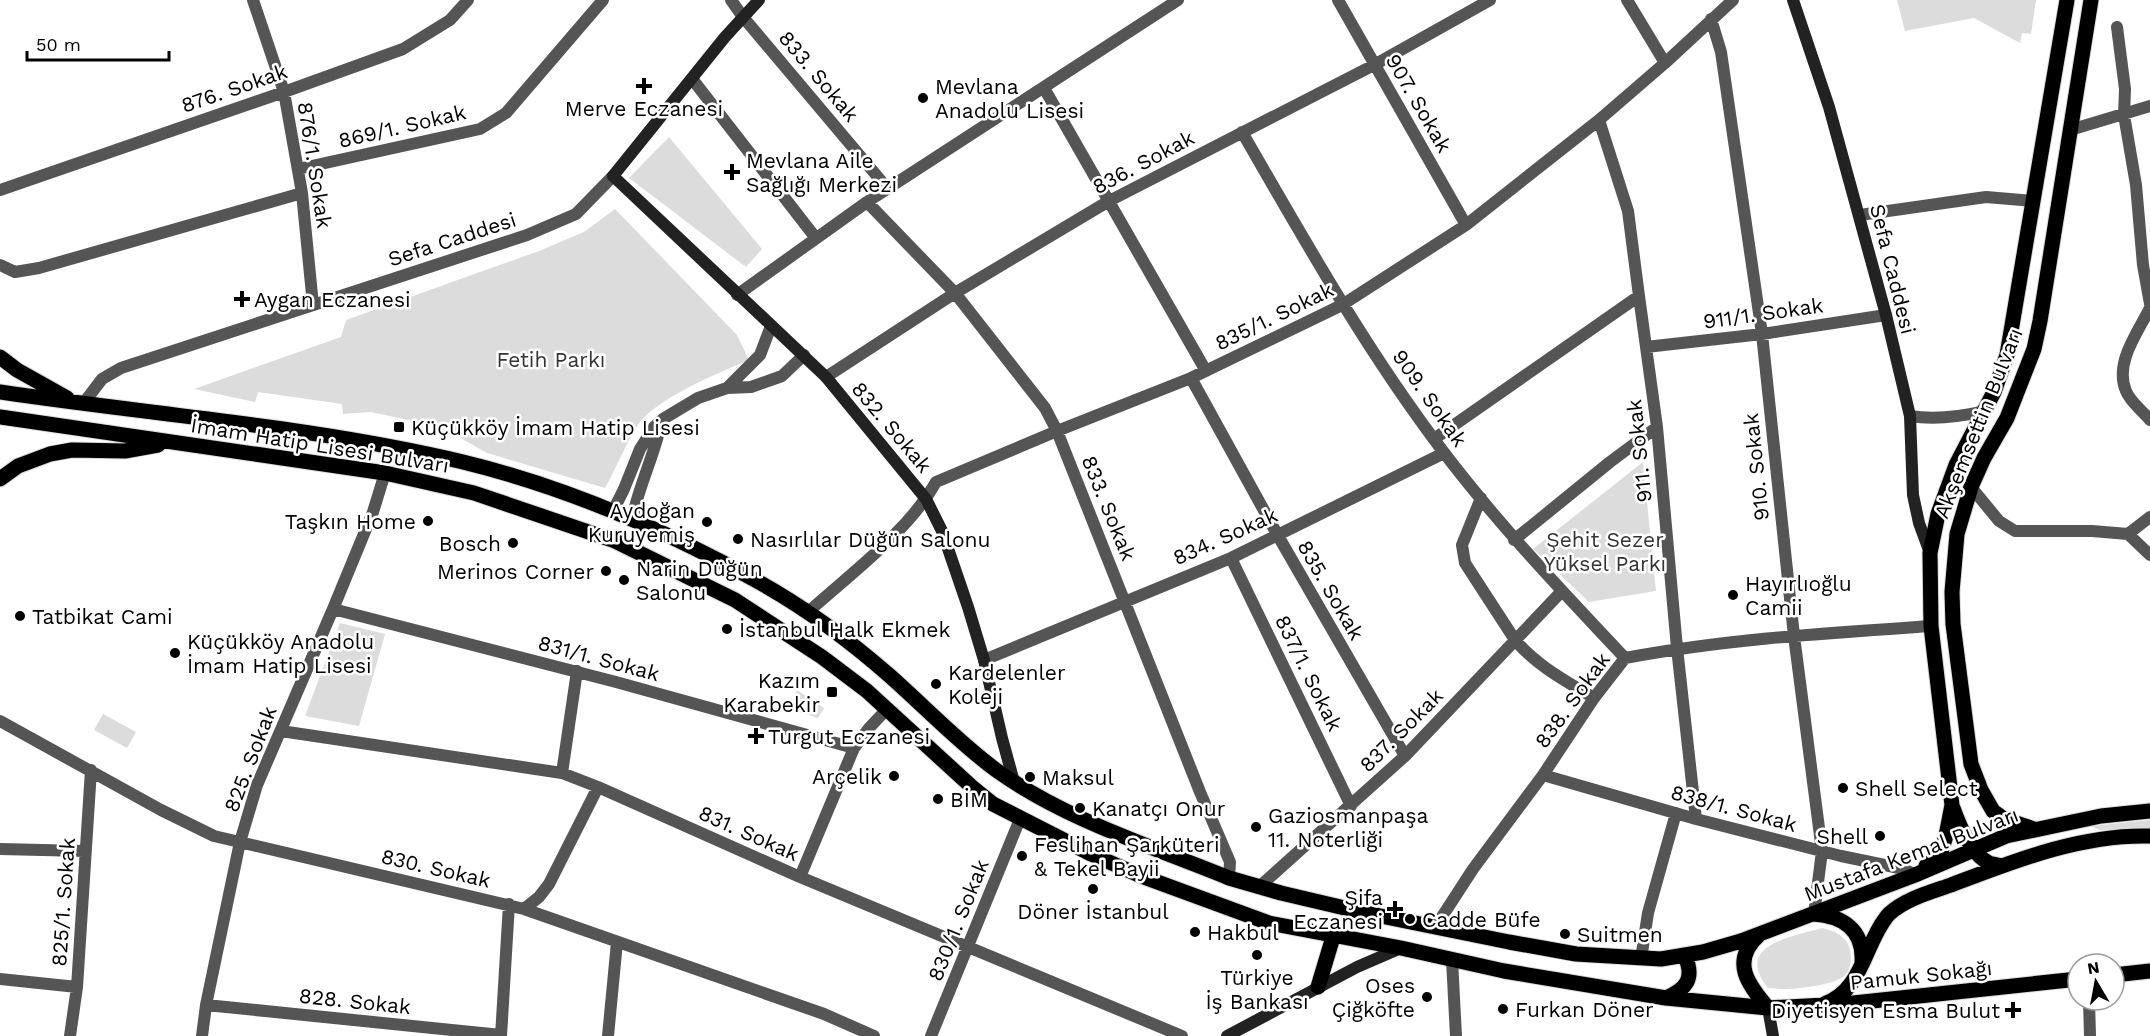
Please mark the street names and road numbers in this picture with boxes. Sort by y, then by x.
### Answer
street label: 833. Sokak [774,25,864,127]
street label: 907. Sokak [1381,49,1457,157]
street label: 876. Sokak [178,58,290,118]
street label: 869/1. Sokak [336,99,468,153]
street label: 876/1. Sokak [293,100,337,230]
street label: 836. Sokak [1088,125,1198,199]
street label: Sefa Caddesi [1865,201,1921,337]
street label: Sefa Caddesi [385,207,519,271]
street label: 835/1. Sokak [1211,277,1337,355]
street label: 911/1. Sokak [1701,292,1825,334]
street label: Akşemsettin Bulvarı [1928,324,2028,522]
street label: 909. Sokak [1387,345,1473,452]
street label: 832. Sokak [847,376,937,478]
street label: 911. Sokak [1621,398,1657,504]
street label: İmam Hatip Lisesi Bulvarı [189,412,451,478]
street label: 910. Sokak [1738,412,1774,522]
street label: 833. Sokak [1077,452,1141,564]
street label: 834. Sokak [1169,502,1281,570]
street label: 835. Sokak [1292,536,1370,645]
street label: 837/1. Sokak [1270,611,1348,735]
street label: 831/1. Sokak [536,630,663,686]
street label: 838. Sokak [1529,647,1615,753]
street label: 837. Sokak [1354,683,1448,777]
street label: 825. Sokak [218,702,282,816]
street label: 838/1. Sokak [1668,779,1800,837]
street label: 831. Sokak [695,800,803,866]
street label: Mustafa Kemal Bulvarı [1800,802,2022,906]
street label: 825/1. Sokak [46,837,80,967]
street label: 830. Sokak [379,843,493,893]
street label: 830/1. Sokak [922,855,994,985]
street label: Pamuk Sokağı [1849,955,1993,995]
street label: 828. Sokak [298,983,412,1019]

